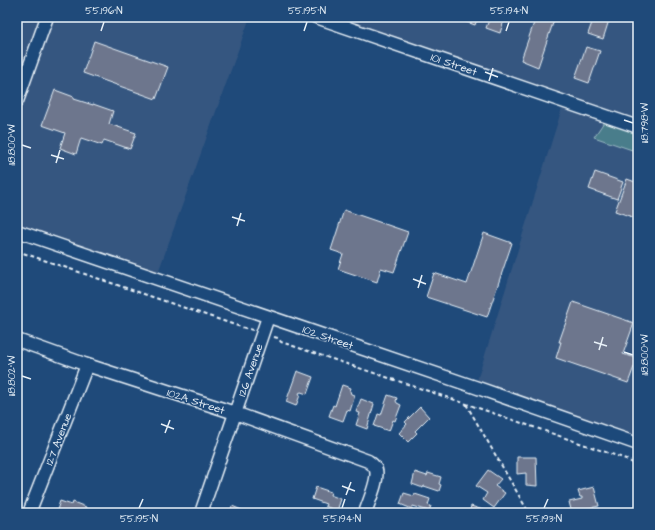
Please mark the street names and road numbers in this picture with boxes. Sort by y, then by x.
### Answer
street label: 101 Street [429,50,480,80]
street label: 102 Street [300,322,356,353]
street label: 126 Avenue [234,342,266,398]
street label: 102A Street [165,385,227,418]
street label: 127 Avenue [42,411,75,467]

